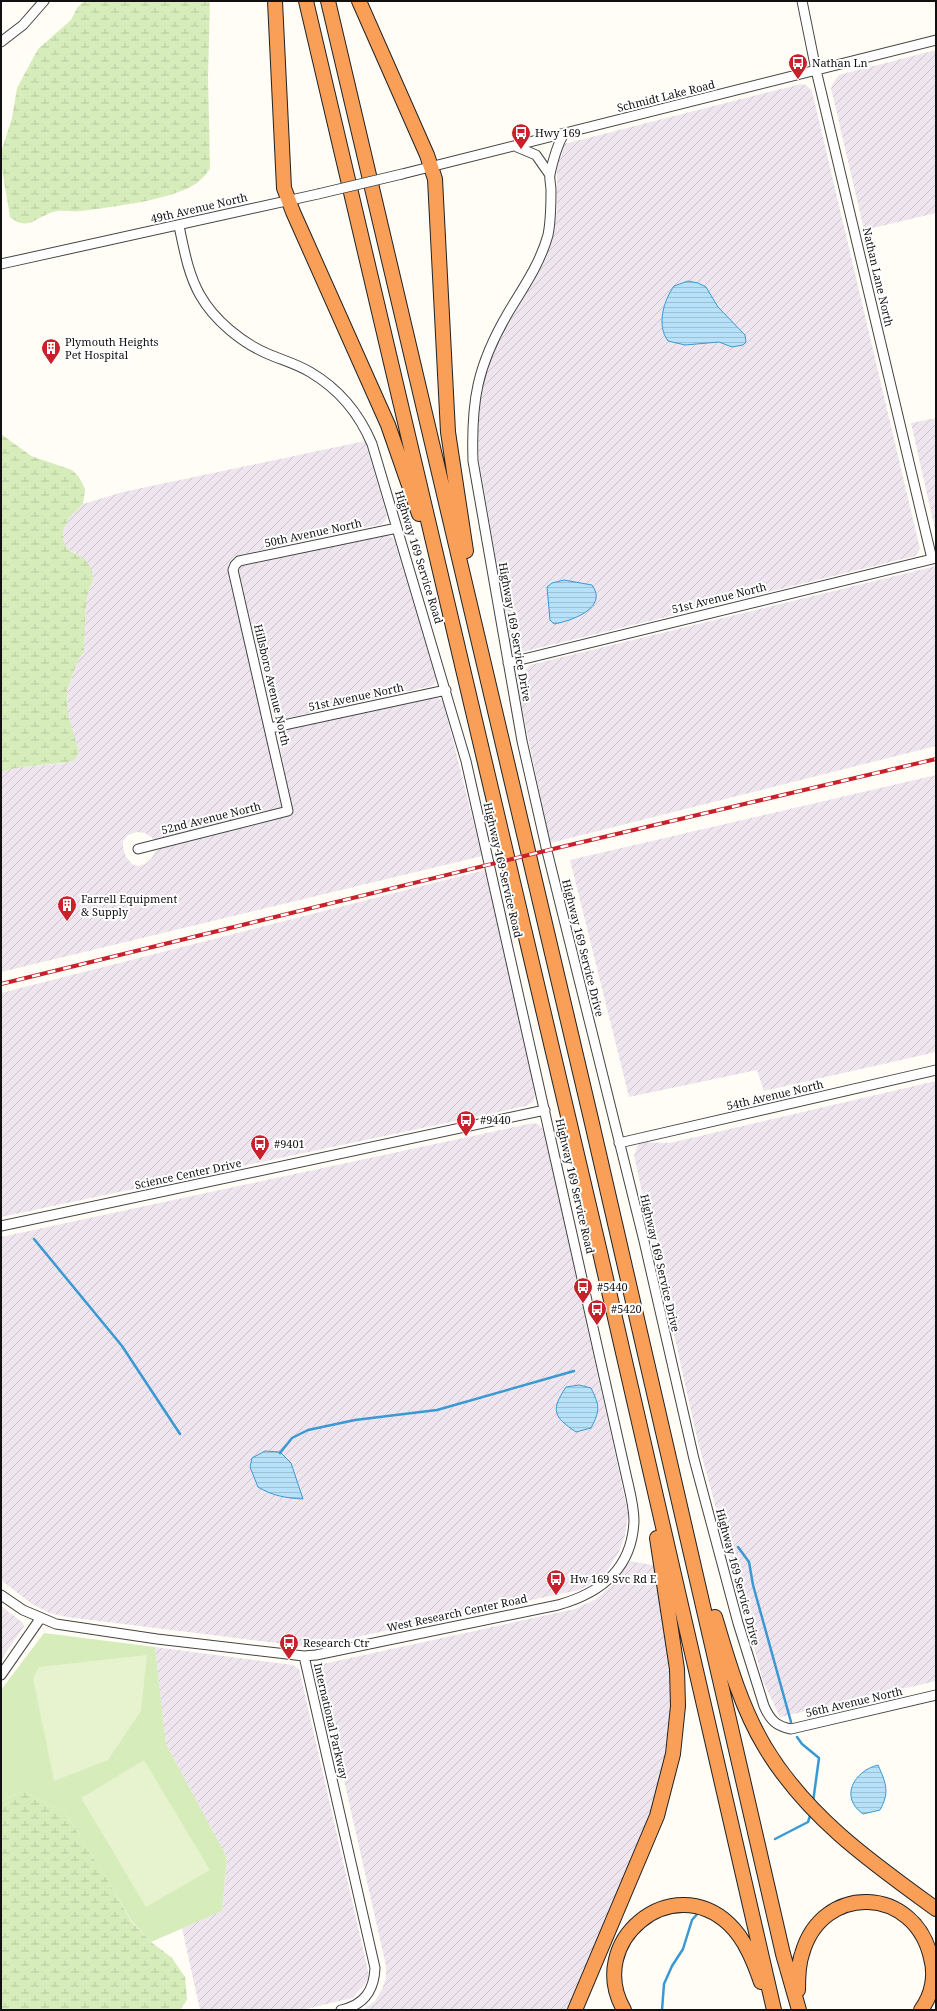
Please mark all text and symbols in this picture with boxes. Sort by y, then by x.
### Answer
bus stop icon: Nathan Ln [787,52,809,80]
place label: Nathan Ln [812,55,868,70]
street label: Schmidt Lake Road [615,76,717,115]
bus stop icon: Hwy 169 [510,122,532,150]
place label: Hwy 169 [535,125,581,140]
street label: 49th Avenue North [149,189,249,226]
street label: Nathan Lane North [860,226,897,328]
place label: Plymouth Heights Pet Hospital [65,334,159,362]
building icon: Plymouth Heights Pet Hospital [40,337,62,365]
street label: Highway 169 Service Road [392,488,447,626]
street label: 50th Avenue North [263,515,363,550]
street label: Highway 169 Service Drive [496,561,535,703]
street label: 51st Avenue North [670,579,768,617]
street label: Hillsboro Avenue North [251,623,294,747]
street label: 51st Avenue North [307,679,405,714]
street label: 52nd Avenue North [160,798,262,837]
street label: Highway 169 Service Road [481,801,526,939]
street label: Highway 169 Service Drive [559,878,608,1018]
place label: Farrell Equipment & Supply [81,891,177,919]
building icon: Farrell Equipment & Supply [56,894,78,922]
street label: 54th Avenue North [725,1076,825,1113]
bus stop icon: #9440 [455,1109,477,1137]
place label: #9440 [480,1112,511,1127]
street label: Highway 169 Service Road [553,1117,598,1255]
bus stop icon: #9401 [249,1133,271,1161]
place label: #9401 [274,1136,305,1151]
street label: Science Center Drive [133,1155,243,1192]
street label: Highway 169 Service Drive [637,1192,684,1333]
bus stop icon: #5440 [572,1276,594,1304]
place label: #5440 [597,1279,628,1294]
bus stop icon: #5420 [586,1298,608,1326]
place label: #5420 [611,1301,642,1316]
street label: Highway 169 Service Drive [713,1507,764,1647]
bus stop icon: Hw 169 Svc Rd E [545,1568,567,1596]
place label: Hw 169 Svc Rd E [570,1571,657,1586]
street label: West Research Center Road [385,1590,529,1635]
bus stop icon: Research Ctr [278,1632,300,1660]
place label: Research Ctr [303,1635,370,1650]
street label: International Parkway [311,1661,352,1781]
street label: 56th Avenue North [804,1683,904,1720]

